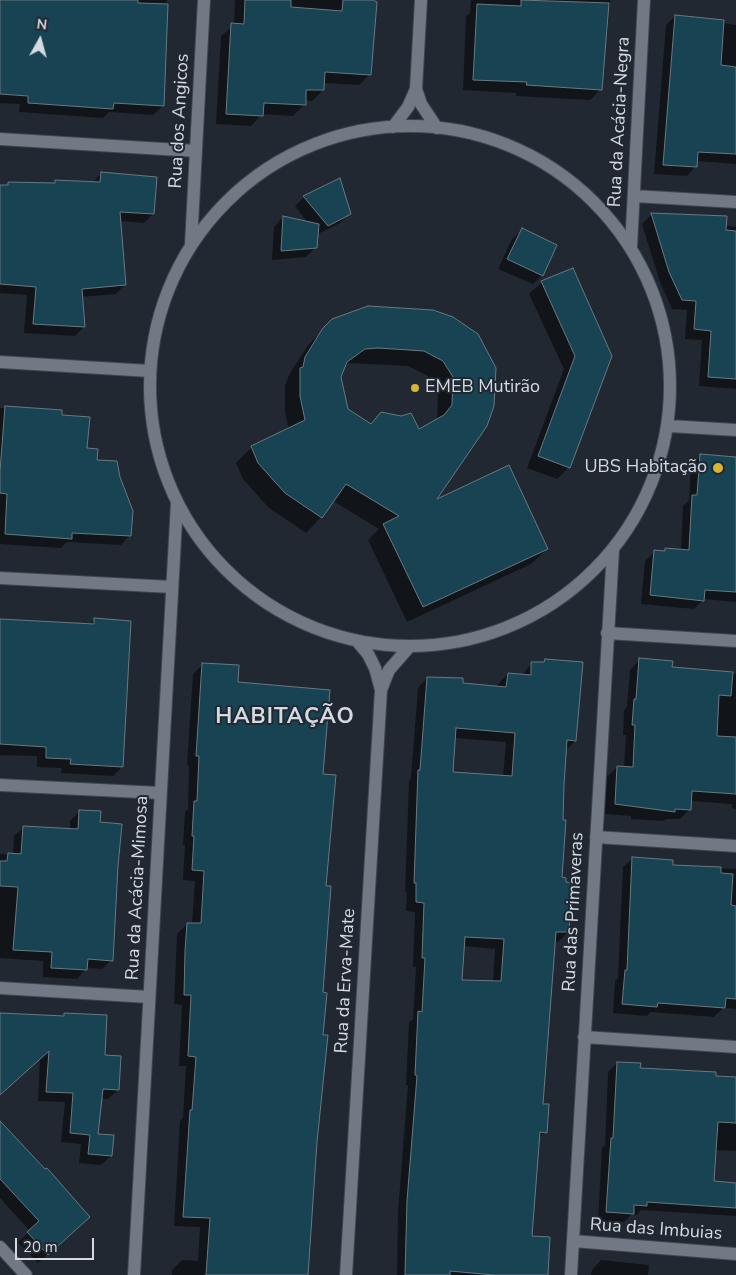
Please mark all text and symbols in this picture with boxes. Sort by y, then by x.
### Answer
north arrow [15,15,65,65]
text: N [36,15,48,35]
street label: Rua da Acácia-Negra [605,36,635,208]
street label: Rua dos Angicos [166,53,194,189]
place label: EMEB Mutirão [425,377,540,399]
marker: EMEB Mutirão [409,382,421,394]
place label: UBS Habitação [584,457,707,479]
marker: UBS Habitação [711,461,725,475]
district label: HABITAÇÃO [214,705,356,731]
street label: Rua da Acácia-Mimosa [122,795,154,981]
street label: Rua das Primaveras [559,832,589,992]
street label: Rua da Erva-Mate [331,908,361,1054]
street label: Rua das Imbuias [589,1215,723,1245]
scale bar [18,1228,96,1260]
text: 20 m [23,1237,58,1257]

